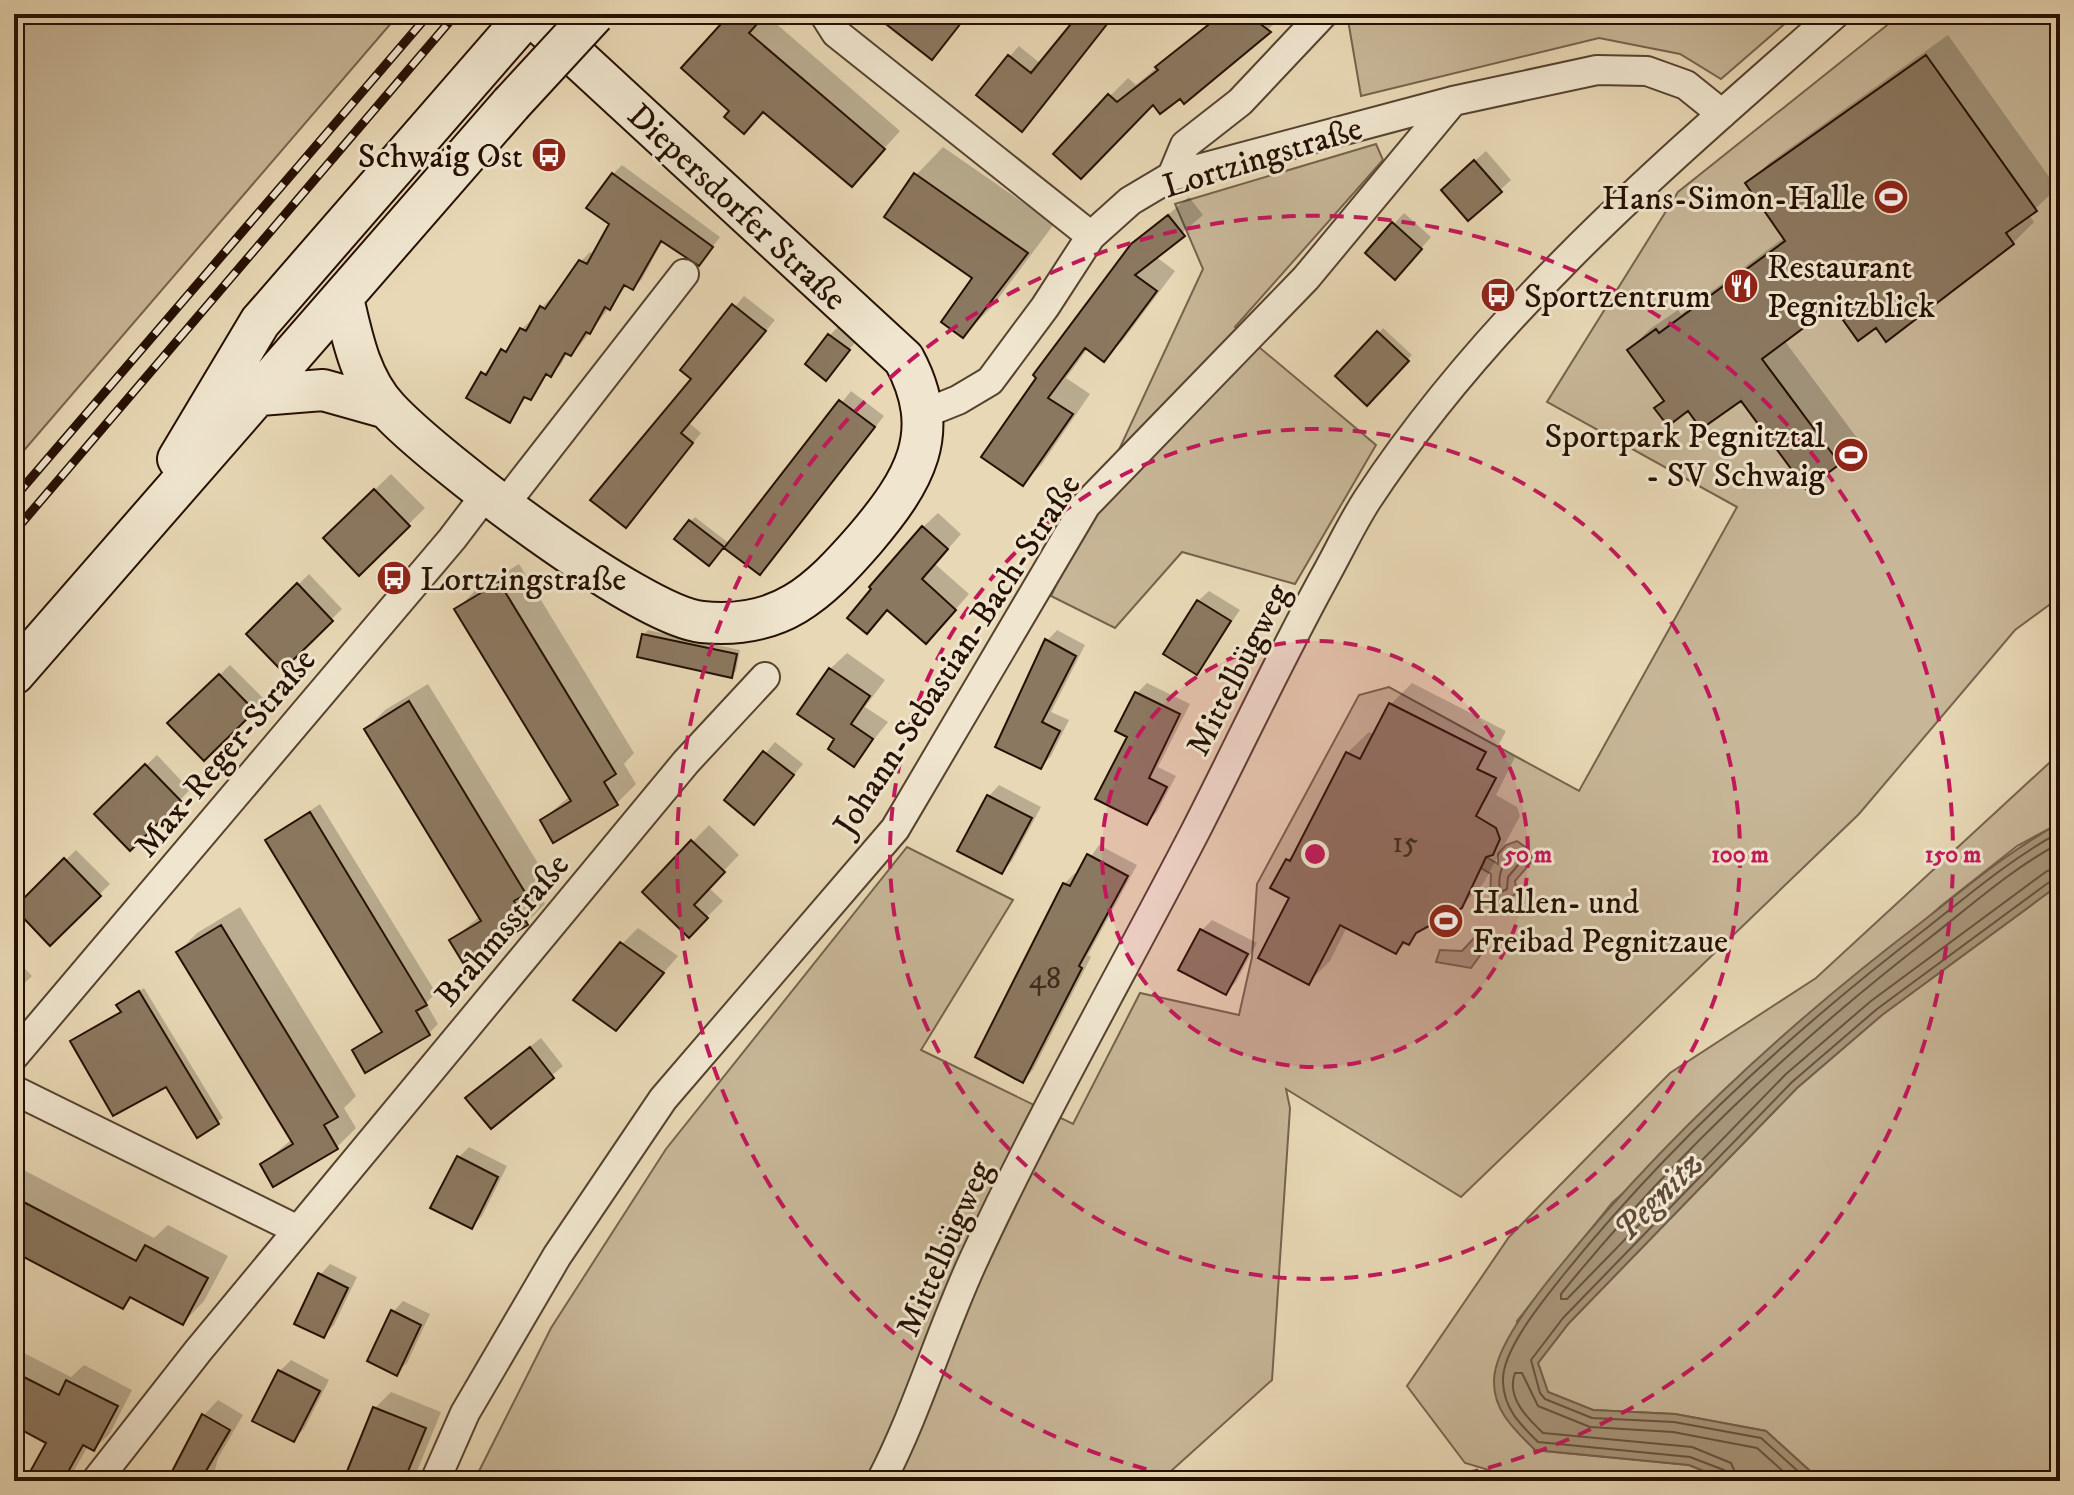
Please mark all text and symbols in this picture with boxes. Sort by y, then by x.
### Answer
street label: Diepersdorfer Straße [618,95,855,320]
street label: Lortzingstraße [1158,108,1367,208]
place label: Schwaig Ost [358,136,523,178]
bus stop icon: Schwaig Ost [530,136,568,174]
place label: Hans-Simon-Halle [1602,178,1865,220]
sports icon: Hans-Simon-Halle [1872,178,1910,216]
place label: Restaurant Pegnitzblick [1767,247,1935,328]
restaurant icon: Restaurant Pegnitzblick [1722,267,1760,305]
bus stop icon: Sportzentrum [1479,276,1517,314]
place label: Sportzentrum [1524,276,1711,318]
place label: Sportpark Pegnitztal - SV Schwaig [1545,416,1826,497]
sports icon: Sportpark Pegnitztal - SV Schwaig [1832,436,1870,474]
street label: Johann-Sebastian-Bach-Straße [823,466,1090,846]
bus stop icon: Lortzingstraße [375,559,413,597]
place label: Lortzingstraße [420,559,626,601]
street label: Mittelbügweg [1177,576,1300,763]
street label: Max-Reger-Straße [126,640,325,866]
house number: 15 [1392,825,1418,862]
centre of rings [1301,840,1329,868]
text: 50 m [1503,840,1552,870]
text: 100 m [1711,840,1769,870]
text: 150 m [1925,840,1981,870]
street label: Brahmsstraße [426,845,579,1015]
place label: Hallen- und Freibad Pegnitzaue [1472,882,1728,963]
sports icon: Hallen- und Freibad Pegnitzaue [1427,902,1465,940]
house number: 48 [1029,961,1061,998]
water label: Pegnitz [1604,1142,1714,1252]
street label: Mittelbügweg [887,1154,1002,1343]

